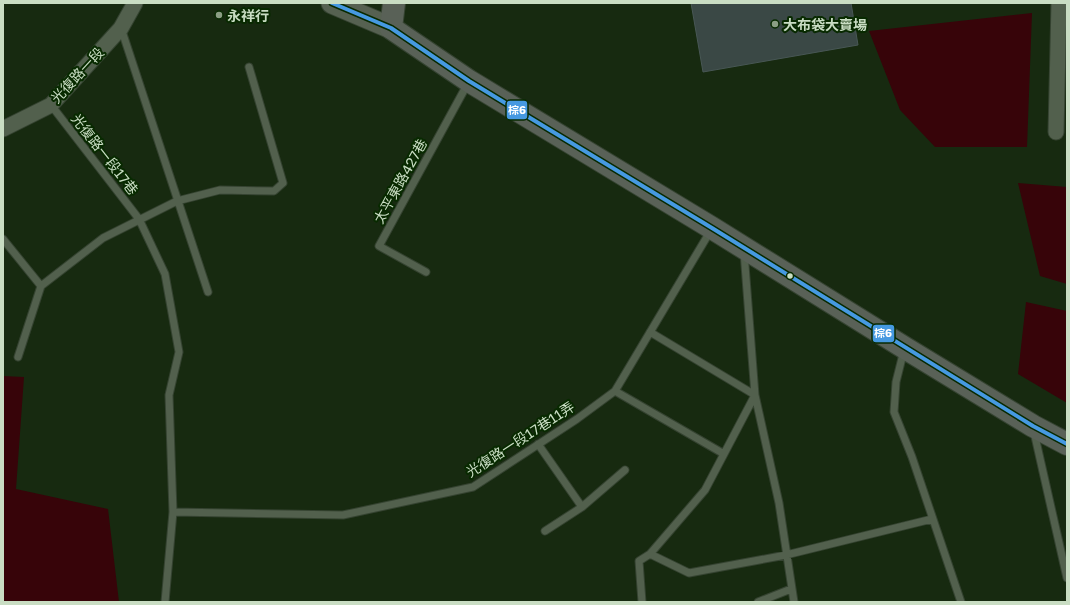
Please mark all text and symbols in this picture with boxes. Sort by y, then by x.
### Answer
place label: 永祥行 [227,7,269,24]
marker: 永祥行 [214,10,224,20]
place label: 大布袋大賣場 [783,16,867,33]
marker: 大布袋大賣場 [770,19,780,29]
street label: 光復路一段 [47,44,107,106]
line badge: 棕6 [506,100,528,120]
text: 棕6 [508,103,526,116]
street label: 光復路一段17巷 [68,110,142,198]
street label: 太平東路427巷 [370,136,430,226]
unlabelled marker [785,271,795,281]
line badge: 棕6 [872,324,895,343]
text: 棕6 [874,326,892,339]
street label: 光復路一段17巷11弄 [463,398,577,480]

